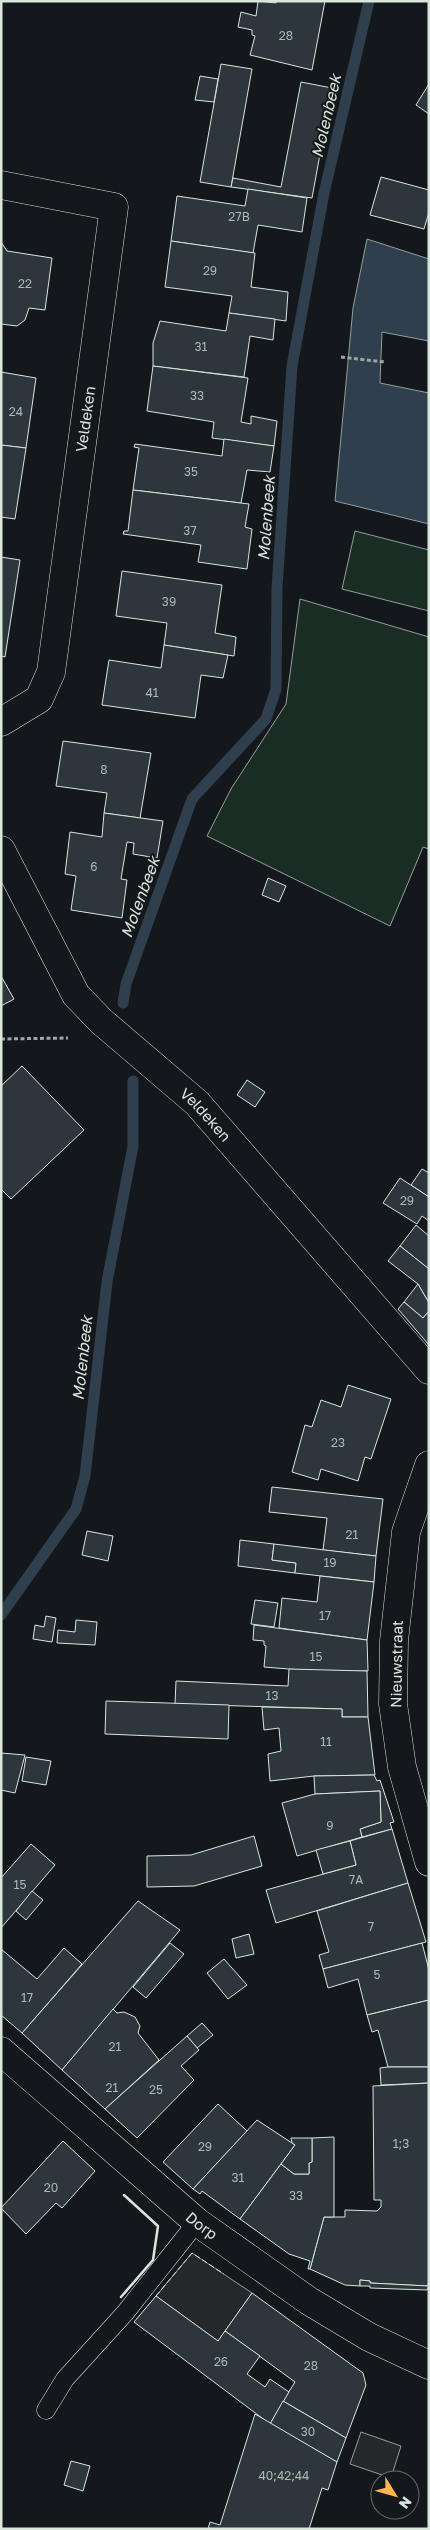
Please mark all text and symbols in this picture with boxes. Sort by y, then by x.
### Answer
house number: 28 [279,28,293,43]
water label: Molenbeek [307,70,346,160]
house number: 27B [228,209,250,224]
house number: 29 [203,263,217,278]
house number: 22 [18,276,32,291]
house number: 31 [195,339,208,354]
street label: Veldeken [71,385,99,453]
house number: 33 [190,388,204,403]
house number: 24 [9,404,23,419]
house number: 35 [184,464,198,479]
water label: Molenbeek [253,473,279,561]
house number: 37 [183,523,197,538]
house number: 39 [162,594,176,609]
house number: 41 [145,685,159,700]
house number: 8 [100,762,108,777]
water label: Molenbeek [116,852,165,940]
house number: 6 [90,859,98,874]
street label: Veldeken [177,1084,235,1145]
house number: 29 [400,1193,414,1208]
water label: Molenbeek [68,1313,97,1401]
house number: 23 [331,1435,345,1450]
house number: 21 [346,1527,359,1542]
house number: 19 [323,1555,337,1570]
house number: 17 [319,1608,331,1623]
street label: Nieuwstraat [386,1620,406,1708]
house number: 15 [310,1649,322,1664]
house number: 13 [266,1688,278,1703]
house number: 11 [320,1734,332,1749]
house number: 9 [326,1818,334,1833]
house number: 7A [349,1872,363,1887]
house number: 15 [14,1877,26,1892]
house number: 7 [368,1919,374,1934]
house number: 5 [374,1967,381,1982]
house number: 17 [21,1990,33,2005]
house number: 21 [109,2039,122,2054]
house number: 21 [106,2080,119,2095]
house number: 25 [149,2082,163,2097]
house number: 1;3 [393,2136,409,2151]
house number: 29 [198,2139,212,2154]
house number: 31 [232,2170,245,2185]
house number: 20 [44,2180,58,2195]
house number: 33 [289,2188,303,2203]
street label: Dorp [182,2208,221,2243]
house number: 26 [214,2354,228,2369]
house number: 28 [304,2358,318,2373]
house number: 30 [301,2424,315,2439]
house number: 40;42;44 [259,2468,309,2483]
north arrow [370,2470,420,2520]
text: N [396,2494,416,2512]

